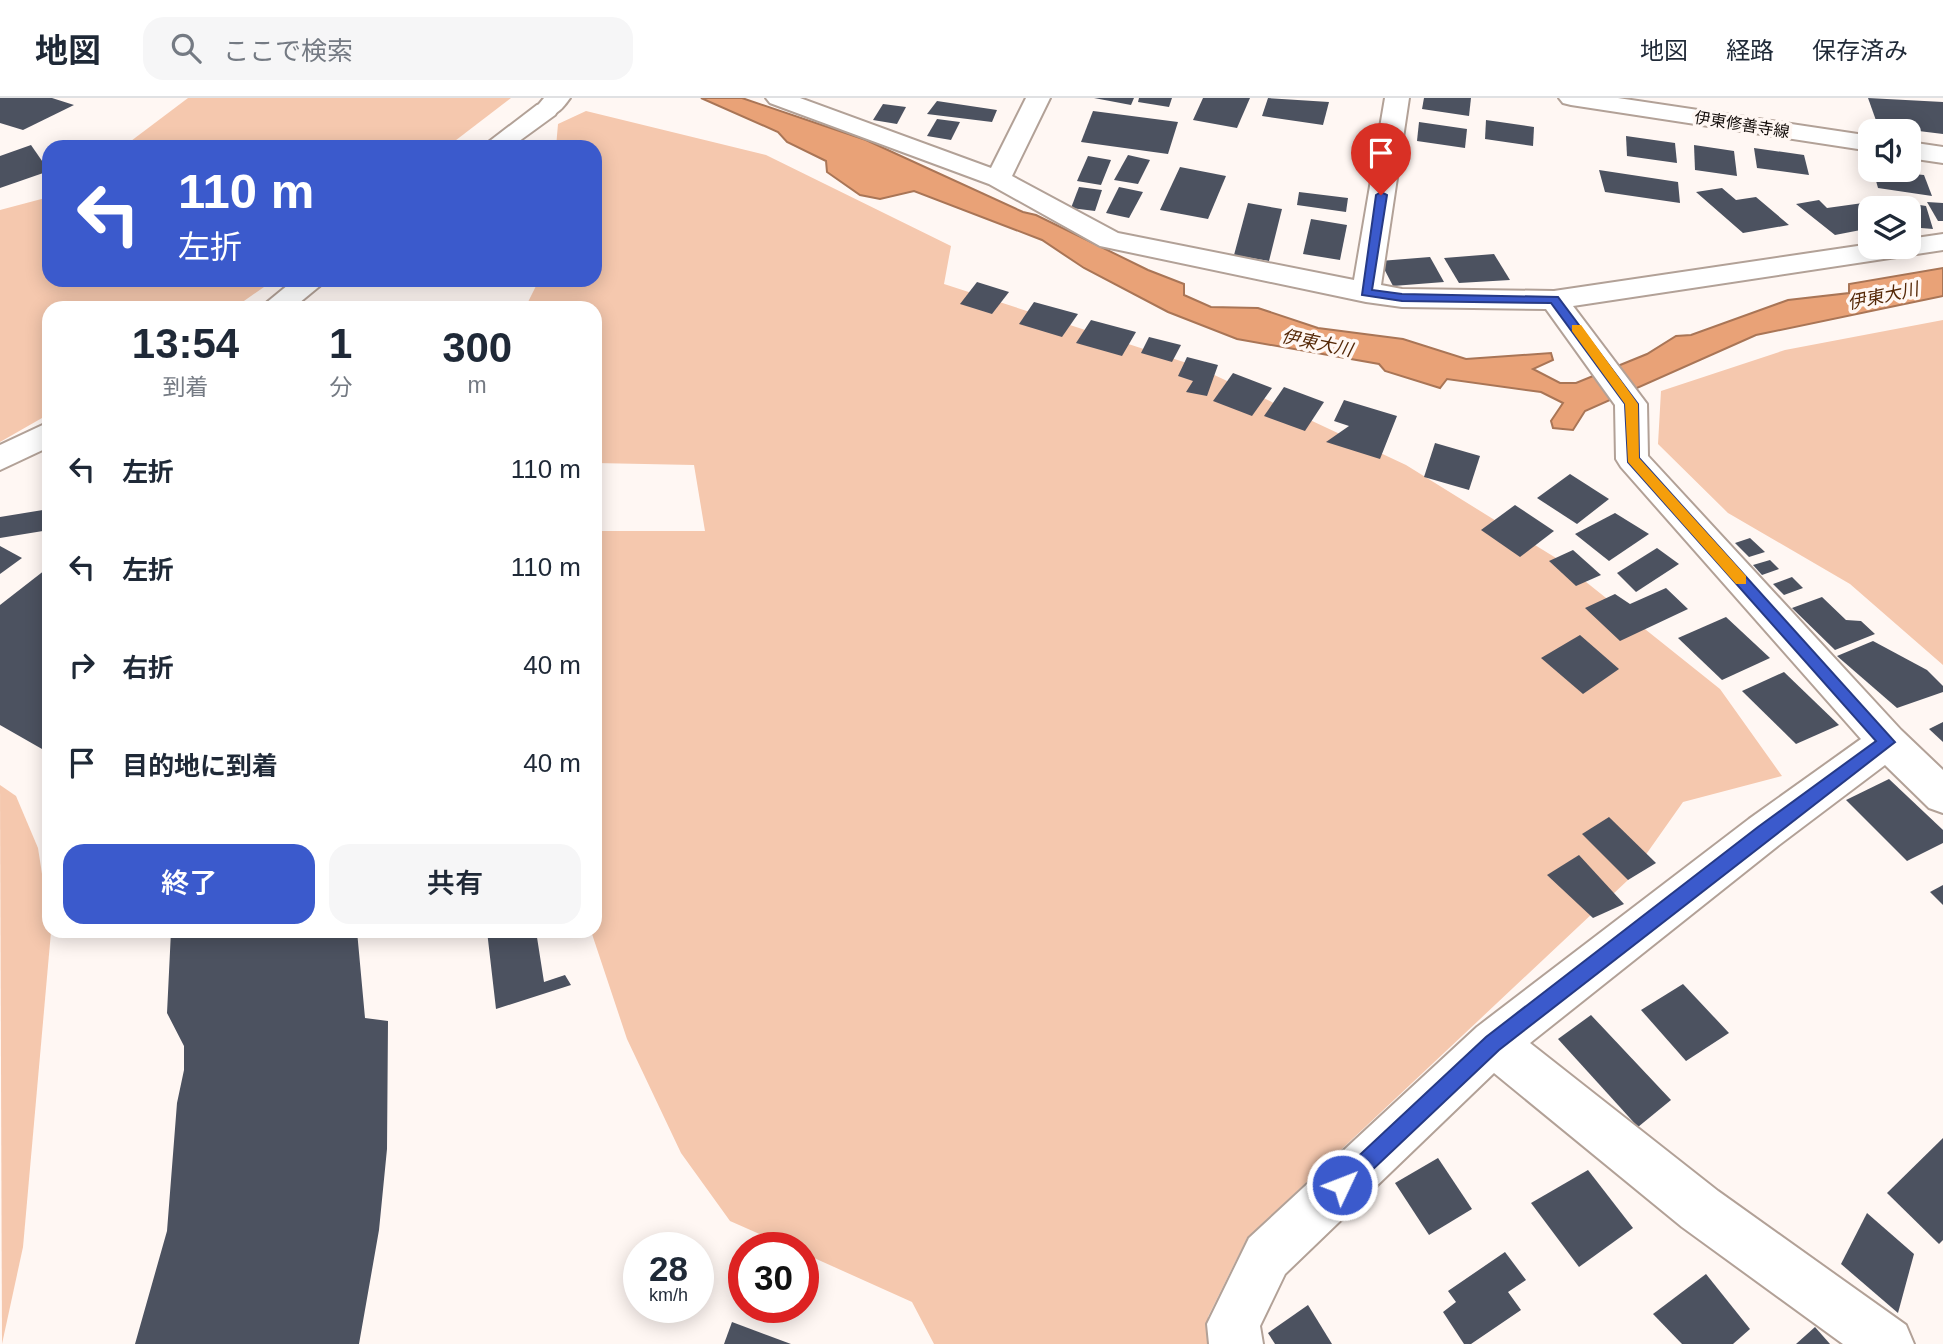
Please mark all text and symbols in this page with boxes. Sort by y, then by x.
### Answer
search box [143,17,633,80]
icon: search [167,29,205,67]
text: 地図 [35,32,101,69]
text: ここで検索 [223,36,353,66]
text: 地図 [1640,37,1688,64]
text: 経路 [1726,37,1774,64]
text: 保存済み [1812,37,1908,64]
street label: 伊東修善寺線 [1693,109,1791,140]
map controls [1858,119,1921,259]
button: sound [1858,119,1921,182]
pin [1351,123,1411,195]
icon: arrive [1362,134,1400,172]
text: 110 m [178,164,314,218]
icon: left [63,168,154,259]
button: layers [1858,196,1921,259]
text: 左折 [178,229,242,265]
water label: 伊東大川 [1846,278,1922,313]
text: 13:54 [132,320,239,367]
text: 1 [329,320,352,367]
text: 300 [442,324,512,371]
water label: 伊東大川 [1280,326,1356,361]
text: m [468,372,487,398]
text: 到着 [162,374,208,400]
text: 分 [329,374,352,400]
icon: left [63,450,101,488]
text: 110 m [511,454,581,484]
text: 左折 [122,457,174,487]
icon: left [63,548,101,586]
text: 110 m [511,552,581,582]
text: 左折 [122,555,174,585]
icon: right [63,646,101,684]
text: 40 m [523,650,581,680]
text: 右折 [122,653,174,683]
icon: arrive [63,744,101,782]
text: 40 m [523,748,581,778]
text: 目的地に到着 [122,751,278,781]
button: 終了 [63,844,315,924]
button: 共有 [329,844,581,924]
position arrow [1305,1148,1379,1222]
speed limit sign: 30 [728,1232,819,1323]
text: 28 [649,1249,688,1288]
text: km/h [649,1285,688,1305]

